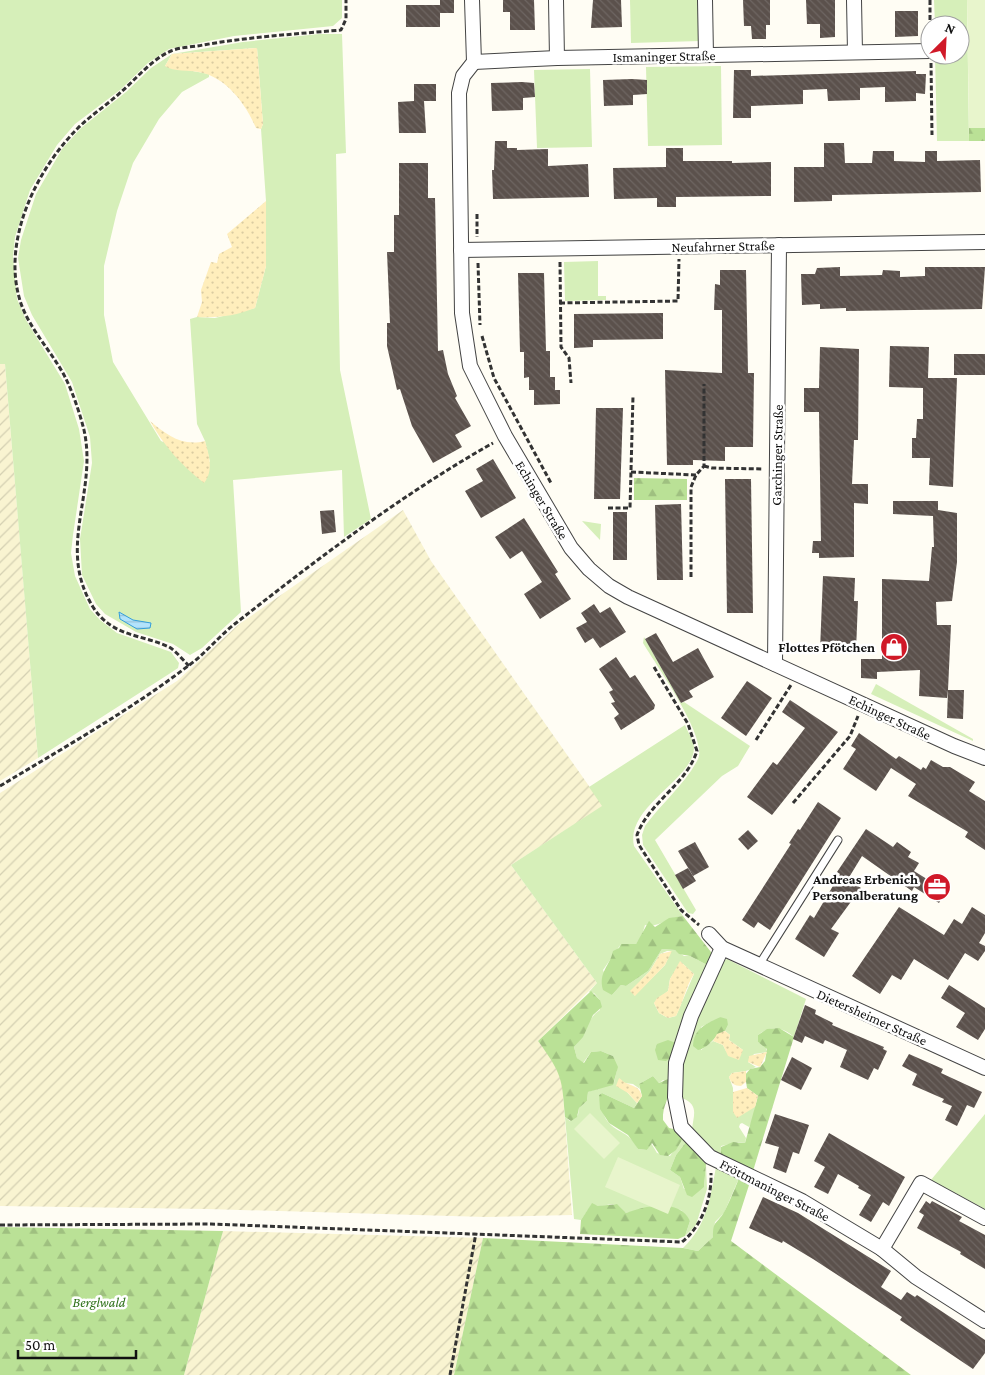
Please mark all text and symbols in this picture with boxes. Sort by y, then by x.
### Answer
north arrow [920,15,970,65]
text: N [943,19,958,38]
street label: Ismaninger Straße [612,47,716,65]
street label: Neufahrner Straße [671,237,775,255]
street label: Garchinger Straße [768,404,786,506]
street label: Echinger Straße [512,458,572,542]
shop icon: Flottes Pfötchen [879,632,909,662]
place label: Flottes Pfötchen [778,639,875,655]
street label: Echinger Straße [846,691,934,743]
place label: Andreas Erbenich Personalberatung [812,871,918,903]
office icon: Andreas Erbenich Personalberatung [922,872,952,902]
street label: Dietersheimer Straße [814,986,930,1048]
street label: Fröttmaninger Straße [717,1155,833,1225]
park label: Berglwald [73,1294,126,1310]
scale bar [18,1328,135,1360]
text: 50 m [25,1337,55,1353]

